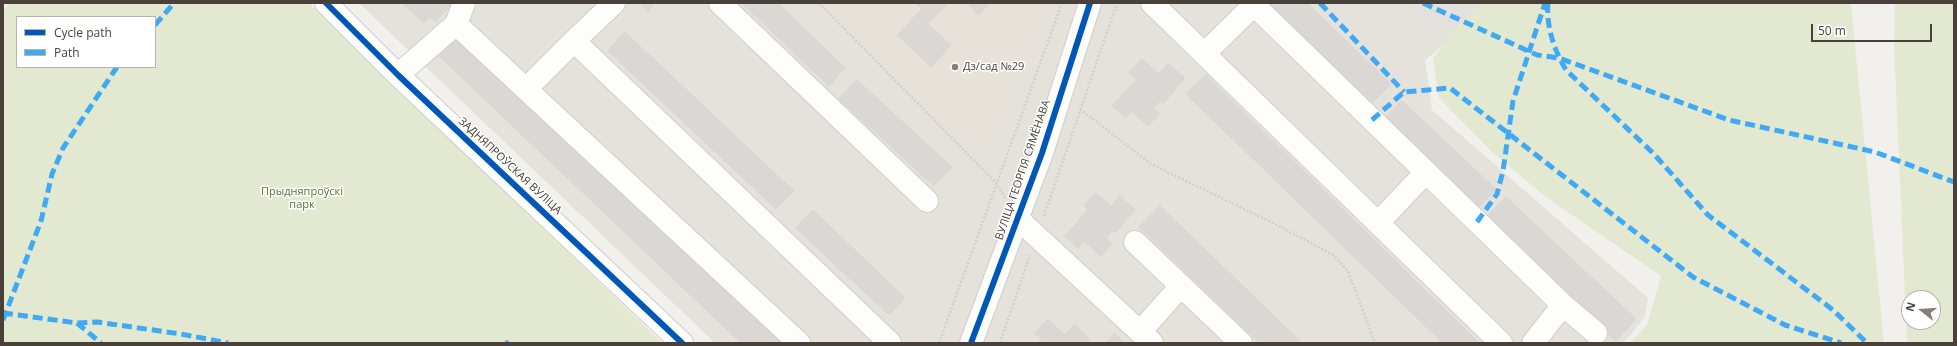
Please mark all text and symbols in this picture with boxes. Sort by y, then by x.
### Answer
legend [16,16,156,68]
scale bar [1813,16,1934,42]
text: 50 m [1818,22,1846,39]
text: Cycle path [54,24,112,41]
text: Path [54,44,80,61]
place label: Дз/сад №29 [963,60,1024,74]
marker: Дз/сад №29 [950,62,960,72]
street label: ВУЛІЦА ГЕОРГІЯ СЯМЁНАВА [993,98,1053,242]
street label: ЗАДНЯПРОЎСКАЯ ВУЛІЦА [456,115,564,217]
park label: Прыдняпроўскі парк [261,185,343,211]
north arrow [1901,290,1941,330]
text: N [1902,300,1918,313]

